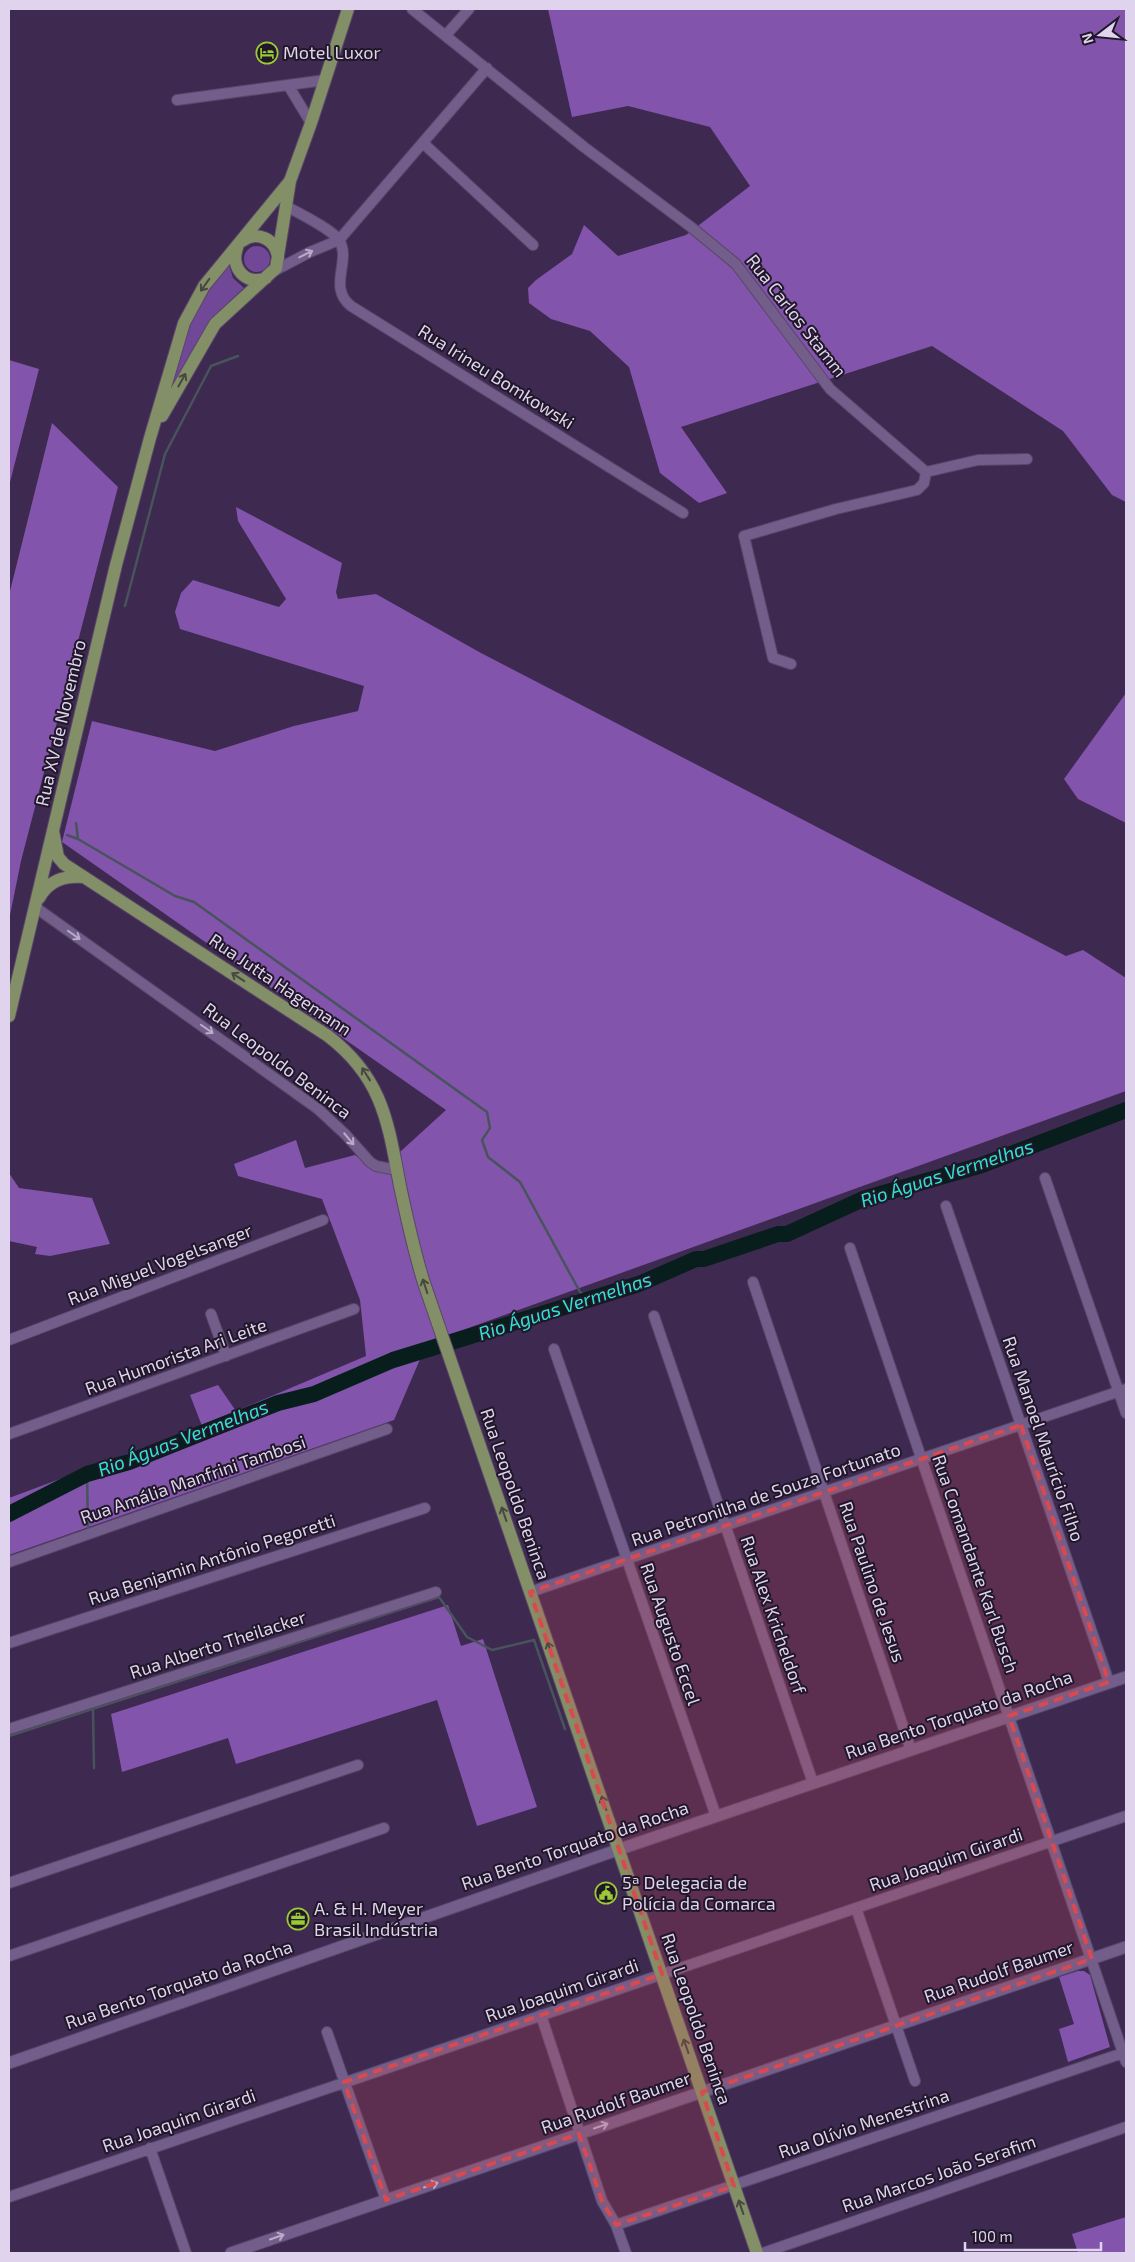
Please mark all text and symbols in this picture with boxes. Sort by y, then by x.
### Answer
north arrow [1075,10,1125,60]
text: N [1077,32,1097,46]
hotel icon: Motel Luxor [255,41,279,65]
place label: Motel Luxor [283,41,381,63]
one-way arrow [298,249,313,258]
street label: Rua Carlos Stamm [742,250,852,381]
one-way arrow [200,278,210,292]
street label: Rua Irineu Bomkowski [414,319,579,433]
one-way arrow [177,373,187,388]
street label: Rua XV de Novembro [30,638,90,808]
street label: Rua Jutta Hagemann [205,928,356,1040]
one-way arrow [67,930,81,940]
one-way arrow [231,972,245,982]
street label: Rua Leopoldo Beninca [199,997,356,1123]
one-way arrow [199,1024,213,1034]
one-way arrow [361,1068,371,1082]
one-way arrow [343,1132,354,1145]
water label: Rio Águas Vermelhas [857,1134,1036,1211]
street label: Rua Miguel Vogelsanger [64,1219,255,1309]
water label: Rio Águas Vermelhas [475,1267,654,1344]
one-way arrow [420,1279,429,1295]
street label: Rua Humorista Ari Leite [82,1313,269,1399]
street label: Rua Manoel Maurício Filho [998,1333,1089,1544]
water label: Rio Águas Vermelhas [94,1394,271,1481]
street label: Rua Leopoldo Beninca [476,1405,556,1582]
street label: Rua Amália Manfrini Tambosi [77,1430,308,1528]
street label: Rua Petronilha de Souza Fortunato [628,1438,903,1551]
street label: Rua Comandante Karl Busch [928,1452,1024,1676]
street label: Rua Paulino de Jesus [835,1498,911,1665]
one-way arrow [498,1507,508,1523]
street label: Rua Benjamin Antônio Pegoretti [85,1509,338,1609]
street label: Rua Alex Kricheldorf [737,1533,812,1698]
street label: Rua Augusto Eccel [636,1560,706,1708]
street label: Rua Alberto Theilacker [127,1605,309,1683]
one-way arrow [545,1642,554,1657]
street label: Rua Bento Torquato da Rocha [842,1665,1075,1763]
one-way arrow [598,1795,608,1811]
street label: Rua Bento Torquato da Rocha [458,1796,691,1894]
street label: Rua Joaquim Girardi [866,1823,1025,1896]
place label: 5ª Delegacia de Polícia da Comarca [622,1871,776,1914]
public building icon: 5ª Delegacia de Polícia da Comarca [594,1881,618,1905]
place label: A. & H. Meyer Brasil Indústria [314,1897,438,1940]
office icon: A. & H. Meyer Brasil Indústria [286,1907,310,1931]
street label: Rua Leopoldo Beninca [657,1930,737,2107]
street label: Rua Bento Torquato da Rocha [62,1935,295,2033]
street label: Rua Rudolf Baumer [921,1935,1076,2007]
street label: Rua Joaquim Girardi [482,1954,641,2027]
one-way arrow [681,2039,690,2054]
street label: Rua Rudolf Baumer [538,2066,693,2138]
street label: Rua Joaquim Girardi [99,2084,258,2157]
street label: Rua Olívio Menestrina [775,2084,952,2163]
one-way arrow [593,2121,609,2131]
street label: Rua Marcos João Serafim [839,2130,1039,2217]
one-way arrow [423,2180,438,2189]
one-way arrow [736,2199,746,2215]
scale bar [965,2220,1101,2252]
text: 100 m [972,2227,1013,2245]
one-way arrow [269,2232,285,2242]

